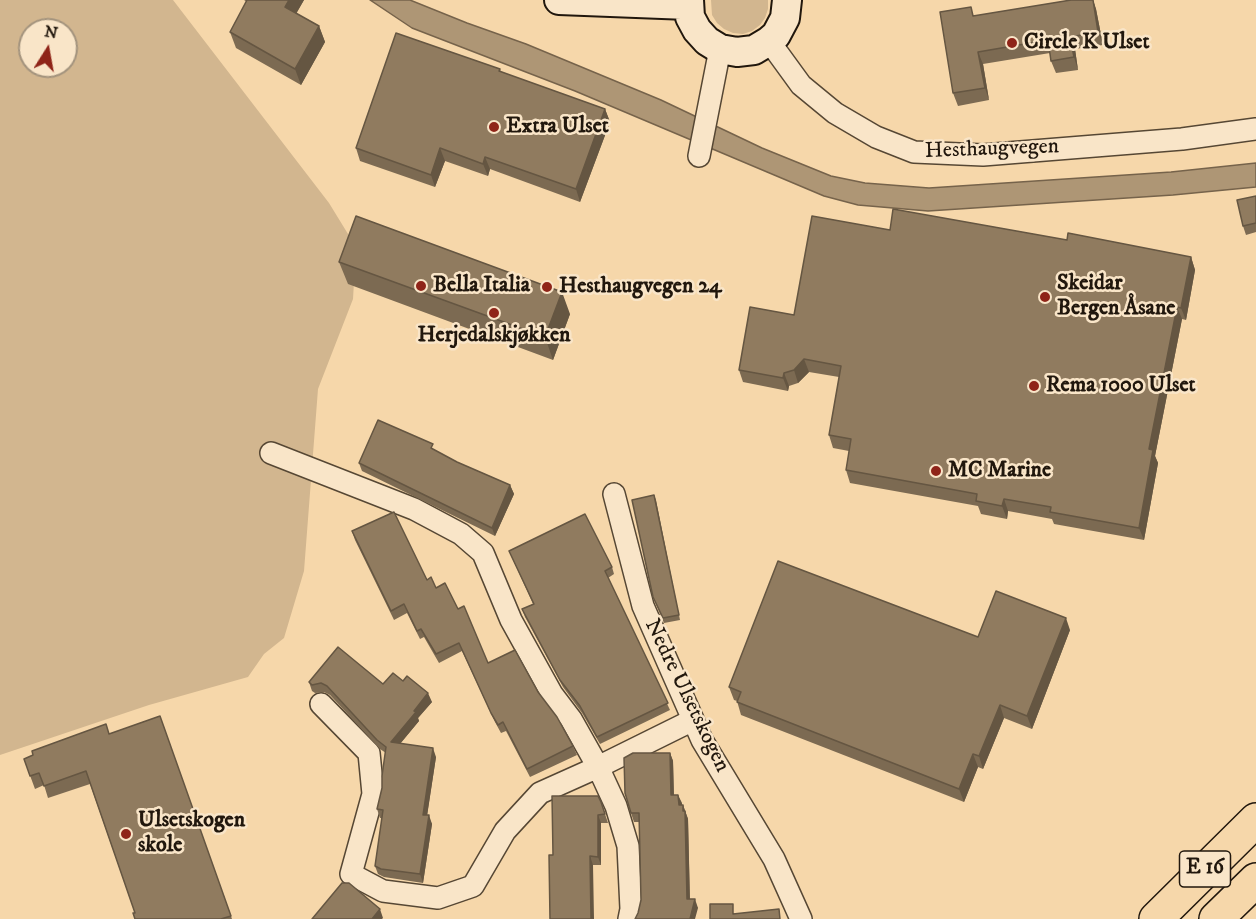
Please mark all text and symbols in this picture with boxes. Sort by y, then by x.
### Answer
north arrow [18,18,78,78]
text: N [43,21,59,43]
place label: Circle K Ulset [1024,30,1149,56]
marker: Circle K Ulset [1005,36,1019,50]
place label: Extra Ulset [506,114,609,140]
marker: Extra Ulset [487,120,501,134]
street label: Hesthaugvegen [924,134,1060,166]
place label: Skeidar Bergen Åsane [1057,271,1175,322]
place label: Bella Italia [433,273,530,299]
place label: Hesthaugvegen 24 [559,274,722,300]
marker: Bella Italia [414,279,428,293]
marker: Hesthaugvegen 24 [540,280,554,294]
marker: Skeidar Bergen Åsane [1038,290,1052,304]
marker: Herjedalskjøkken [487,306,501,320]
place label: Herjedalskjøkken [417,323,571,349]
place label: Rema 1000 Ulset [1046,373,1196,399]
marker: Rema 1000 Ulset [1027,379,1041,393]
place label: MC Marine [948,458,1051,484]
marker: MC Marine [929,464,943,478]
street label: Nedre Ulsetskogen [638,615,734,777]
place label: Ulsetskogen skole [138,808,245,860]
marker: Ulsetskogen skole [119,827,133,841]
road number: E 16 [1180,851,1230,887]

